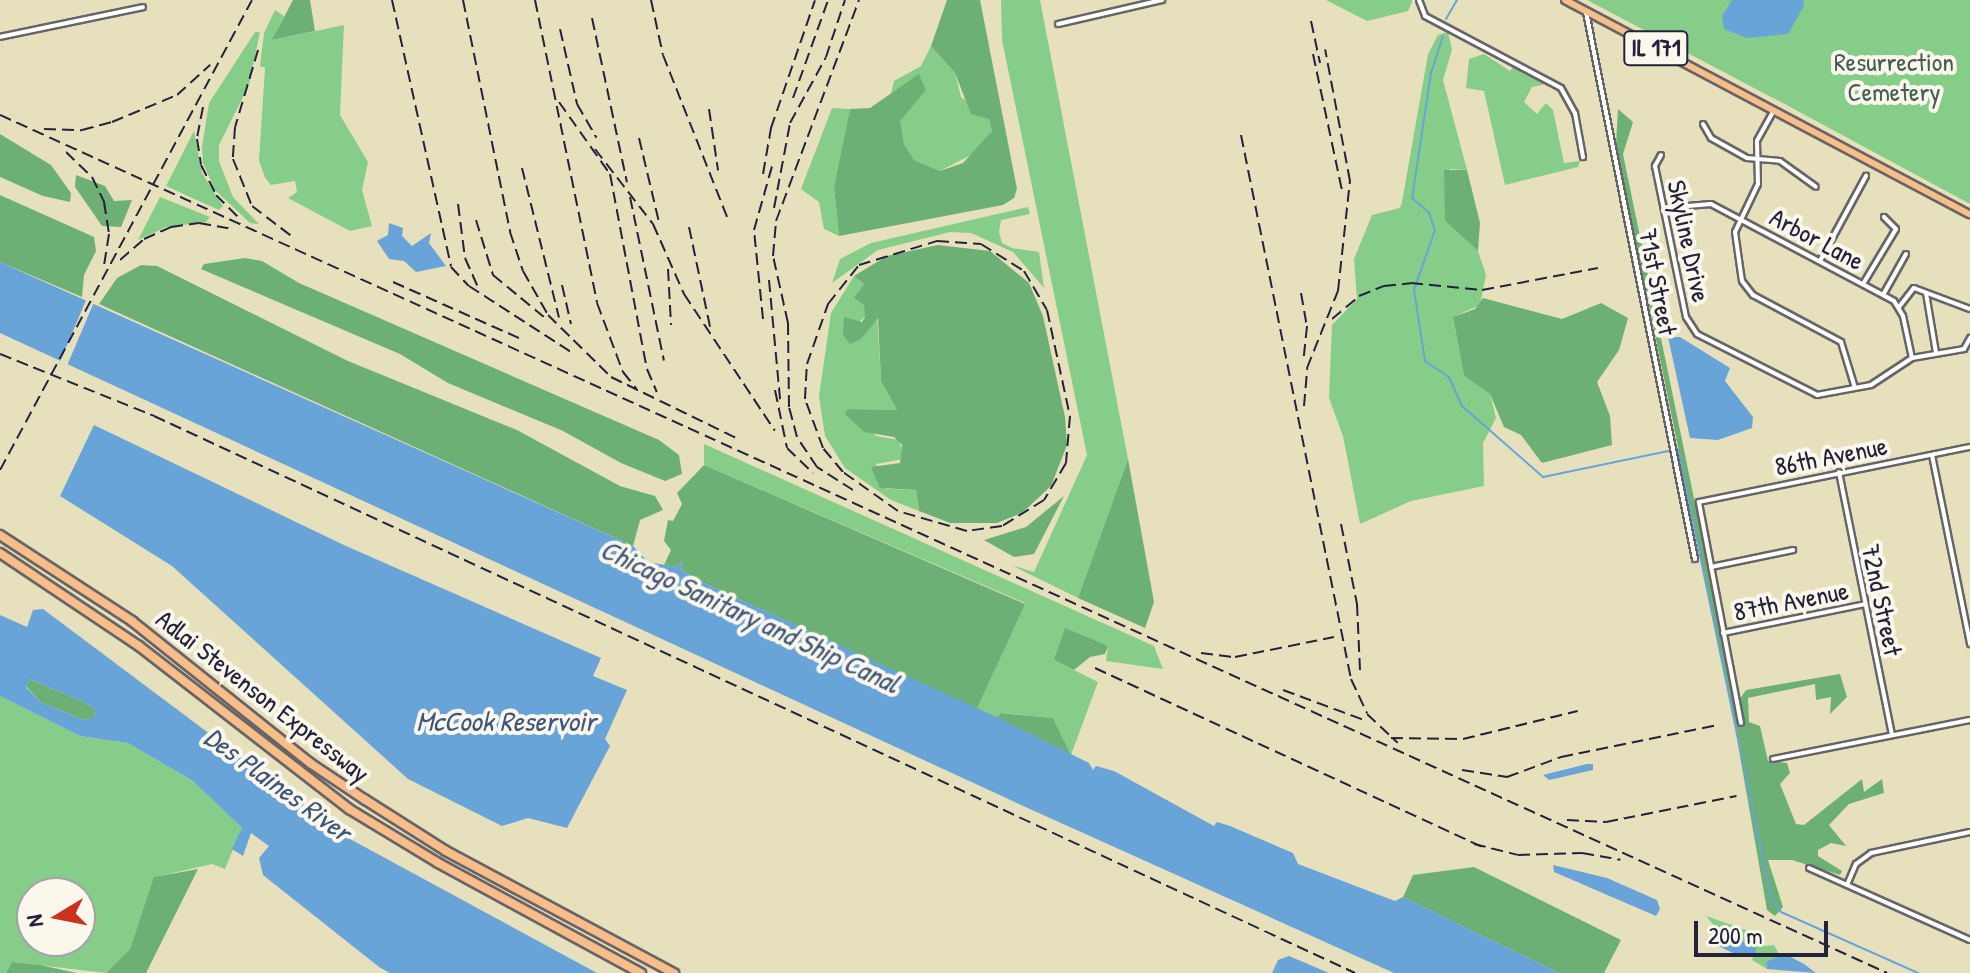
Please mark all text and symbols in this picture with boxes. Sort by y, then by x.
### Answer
road number: IL 171 [1622,28,1690,68]
park label: Resurrection Cemetery [1834,46,1954,108]
street label: Skyline Drive [1661,177,1717,305]
street label: Arbor Lane [1765,201,1869,277]
street label: 71st Street [1632,226,1684,338]
street label: 86th Avenue [1772,430,1890,482]
water label: Chicago Sanitary and Ship Canal [595,532,905,700]
street label: 72nd Street [1855,541,1909,659]
street label: 87th Avenue [1731,575,1851,627]
street label: Adlai Stevenson Expressway [150,603,376,789]
water label: McCook Reservoir [416,704,596,738]
water label: Des Plaines River [198,720,358,848]
north arrow [16,877,96,957]
scale bar [1698,905,1832,955]
text: N [19,912,50,929]
text: 200 m [1708,919,1763,951]

